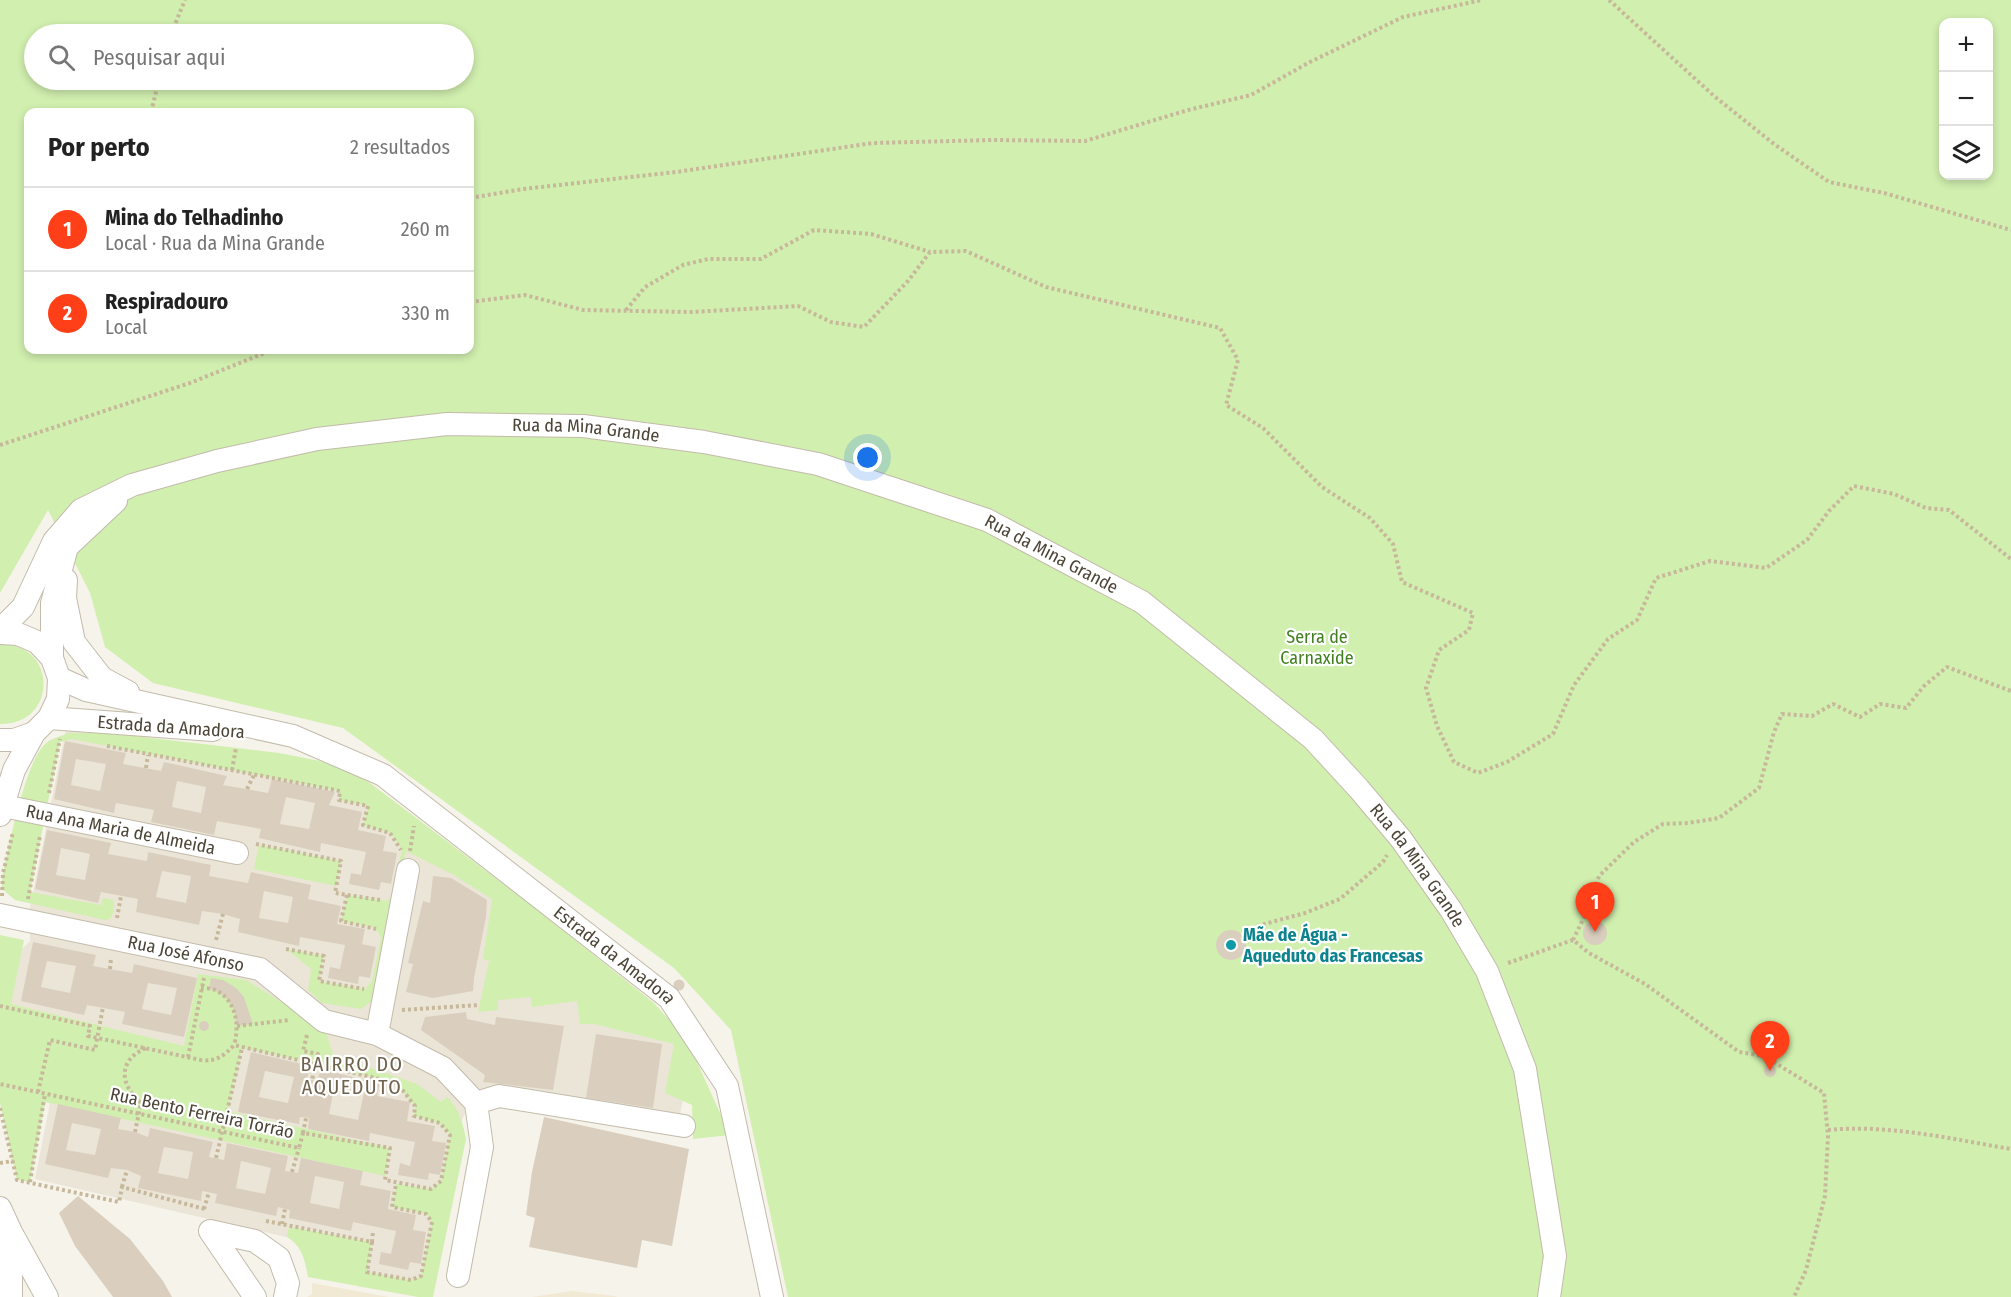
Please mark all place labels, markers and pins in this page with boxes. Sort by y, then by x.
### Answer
pin: 1 [1576,882,1614,932]
place label: Mãe de Água - Aqueduto das Francesas [1242,923,1423,967]
marker: Mãe de Água - Aqueduto das Francesas [1224,938,1238,952]
pin: 2 [1750,1022,1790,1071]

